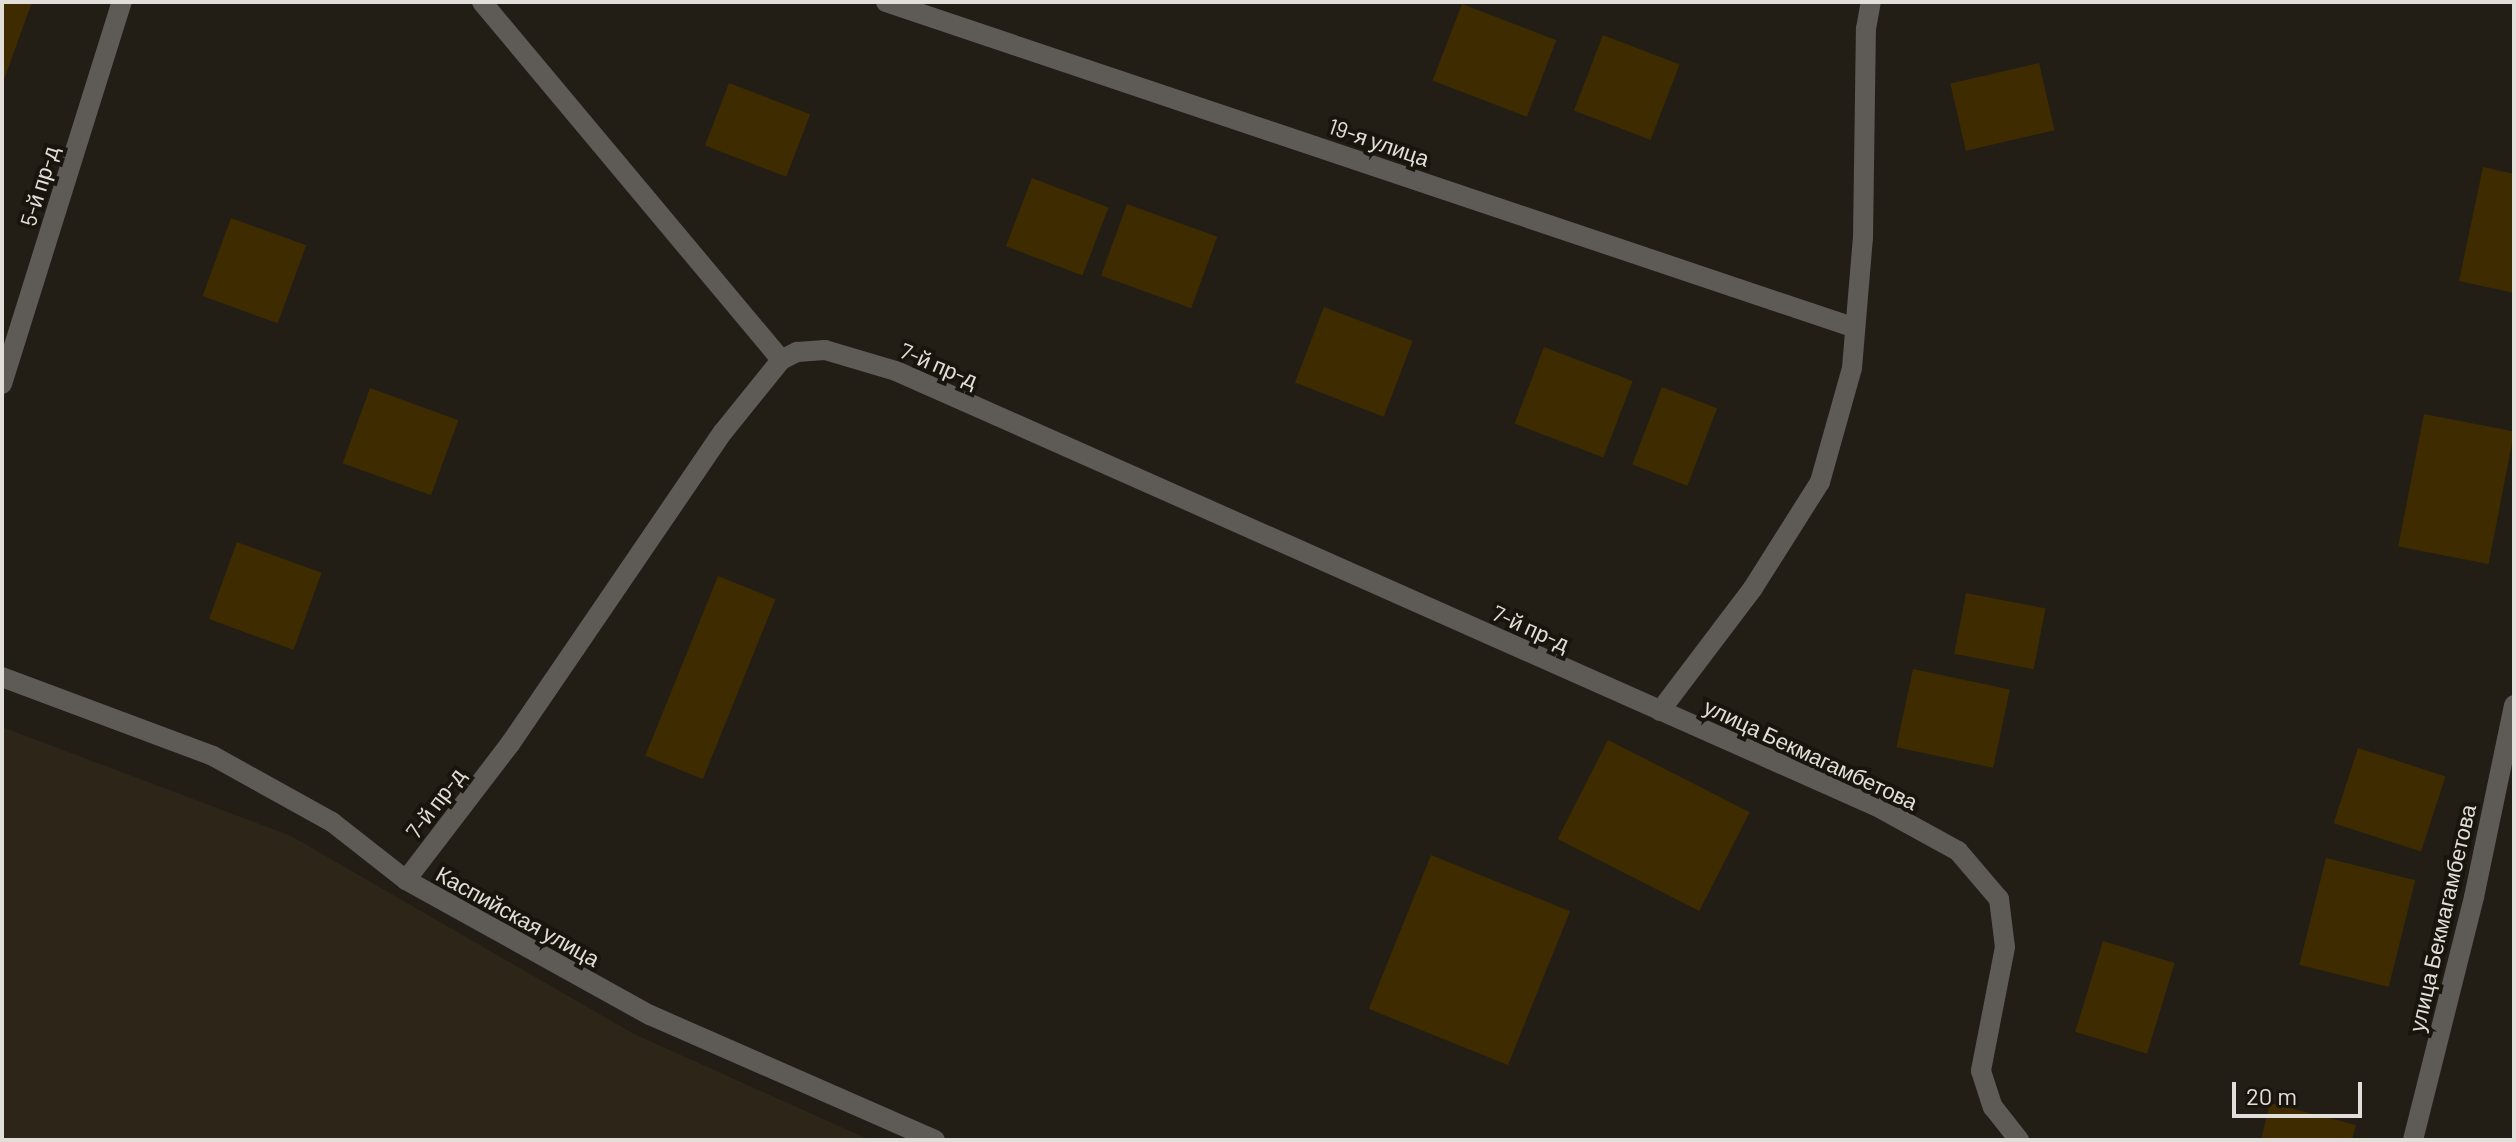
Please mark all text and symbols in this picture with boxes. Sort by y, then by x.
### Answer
street label: 19-я улица [1325,112,1433,172]
street label: 5-й пр-д [14,143,64,229]
street label: 7-й пр-д [896,337,982,393]
street label: 7-й пр-д [1488,599,1574,657]
street label: улица Бекмагамбетова [1700,693,1922,815]
street label: 7-й пр-д [400,763,470,843]
street label: улица Бекмагамбетова [2403,802,2481,1034]
street label: Каспийская улица [432,860,604,972]
scale bar [2236,1066,2366,1116]
text: 20 m [2246,1081,2297,1110]

